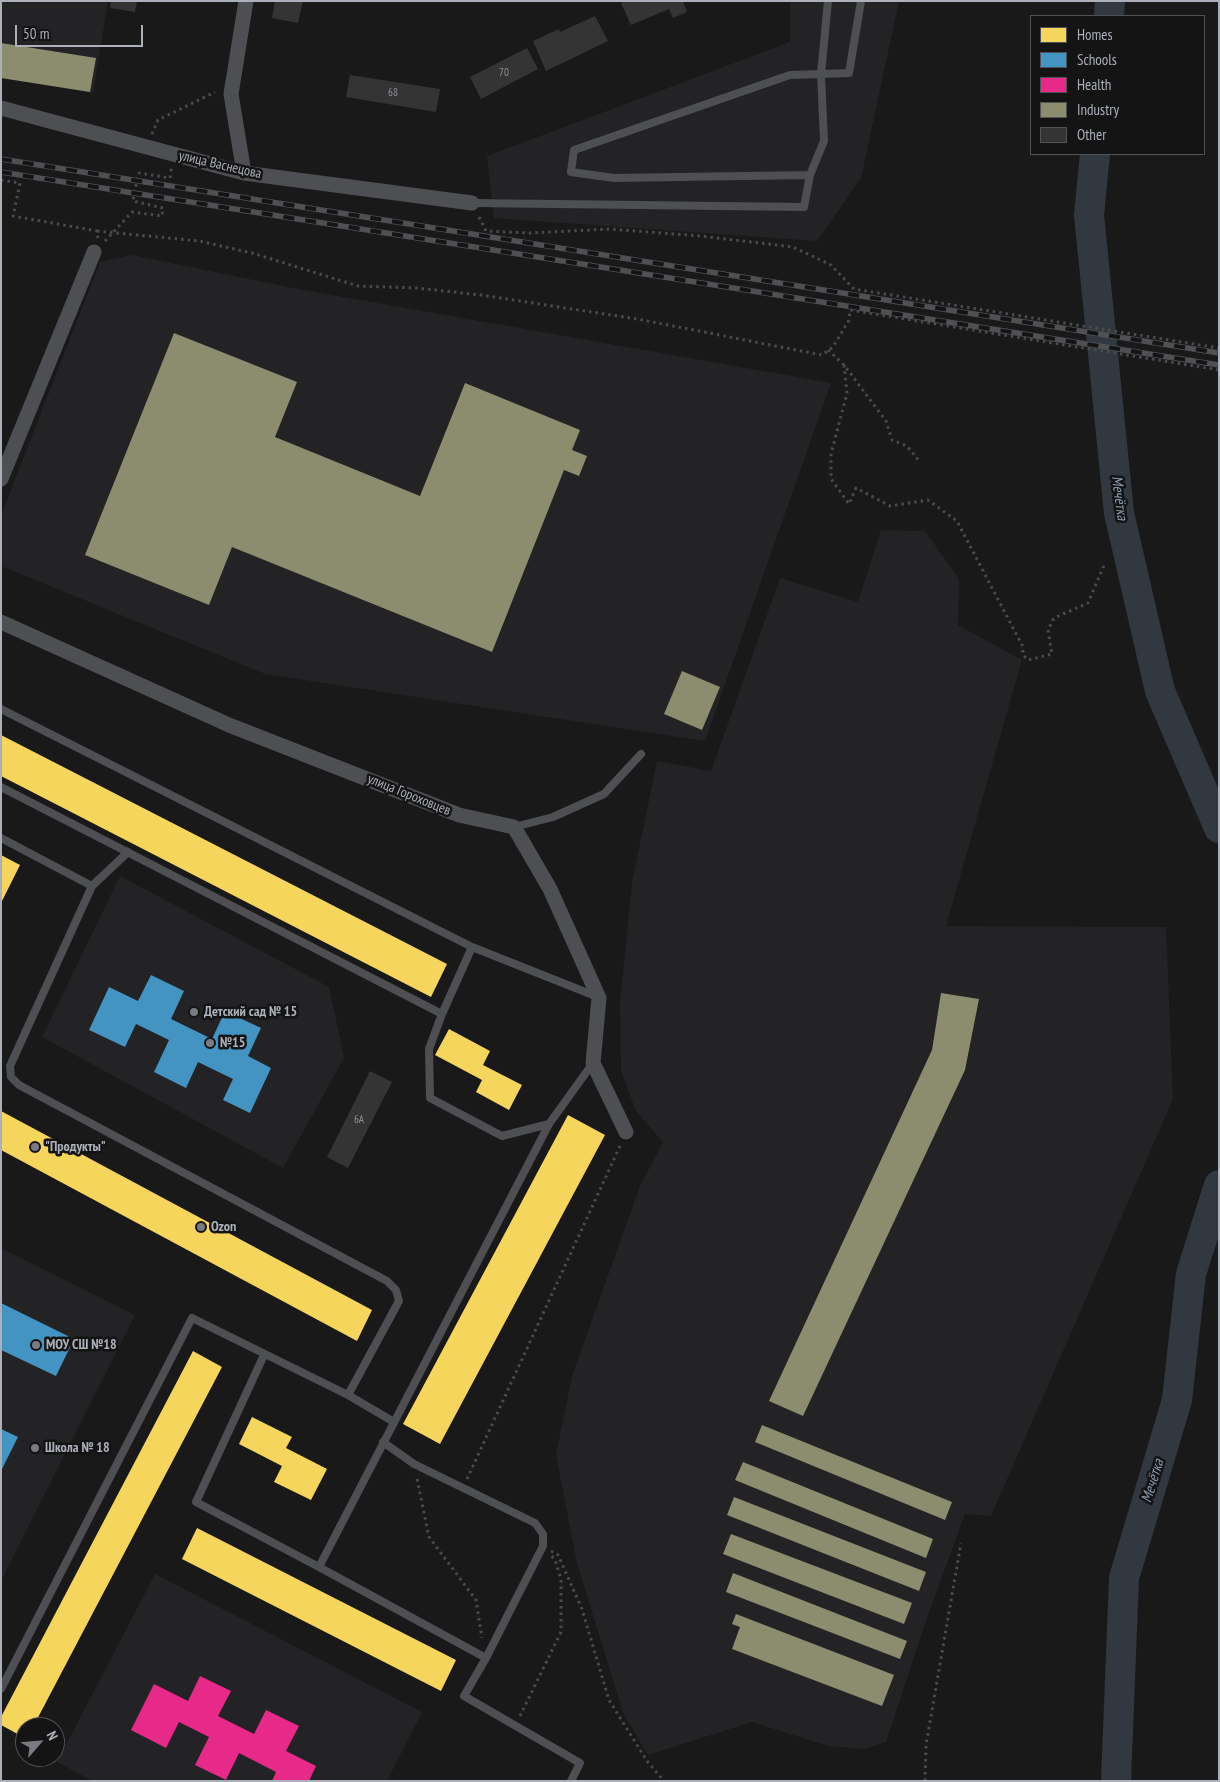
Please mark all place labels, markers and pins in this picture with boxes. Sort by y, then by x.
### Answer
place label: Детский сад № 15 [204,1004,297,1020]
marker: Детский сад № 15 [188,1006,200,1018]
place label: №15 [220,1035,245,1051]
marker: №15 [204,1037,216,1049]
place label: "Продукты" [45,1139,106,1155]
marker: "Продукты" [29,1141,41,1153]
place label: Ozon [211,1219,236,1235]
marker: Ozon [195,1221,207,1233]
place label: МОУ СШ №18 [46,1337,117,1353]
marker: МОУ СШ №18 [30,1339,42,1351]
place label: Школа № 18 [45,1440,110,1456]
marker: Школа № 18 [29,1442,41,1454]

